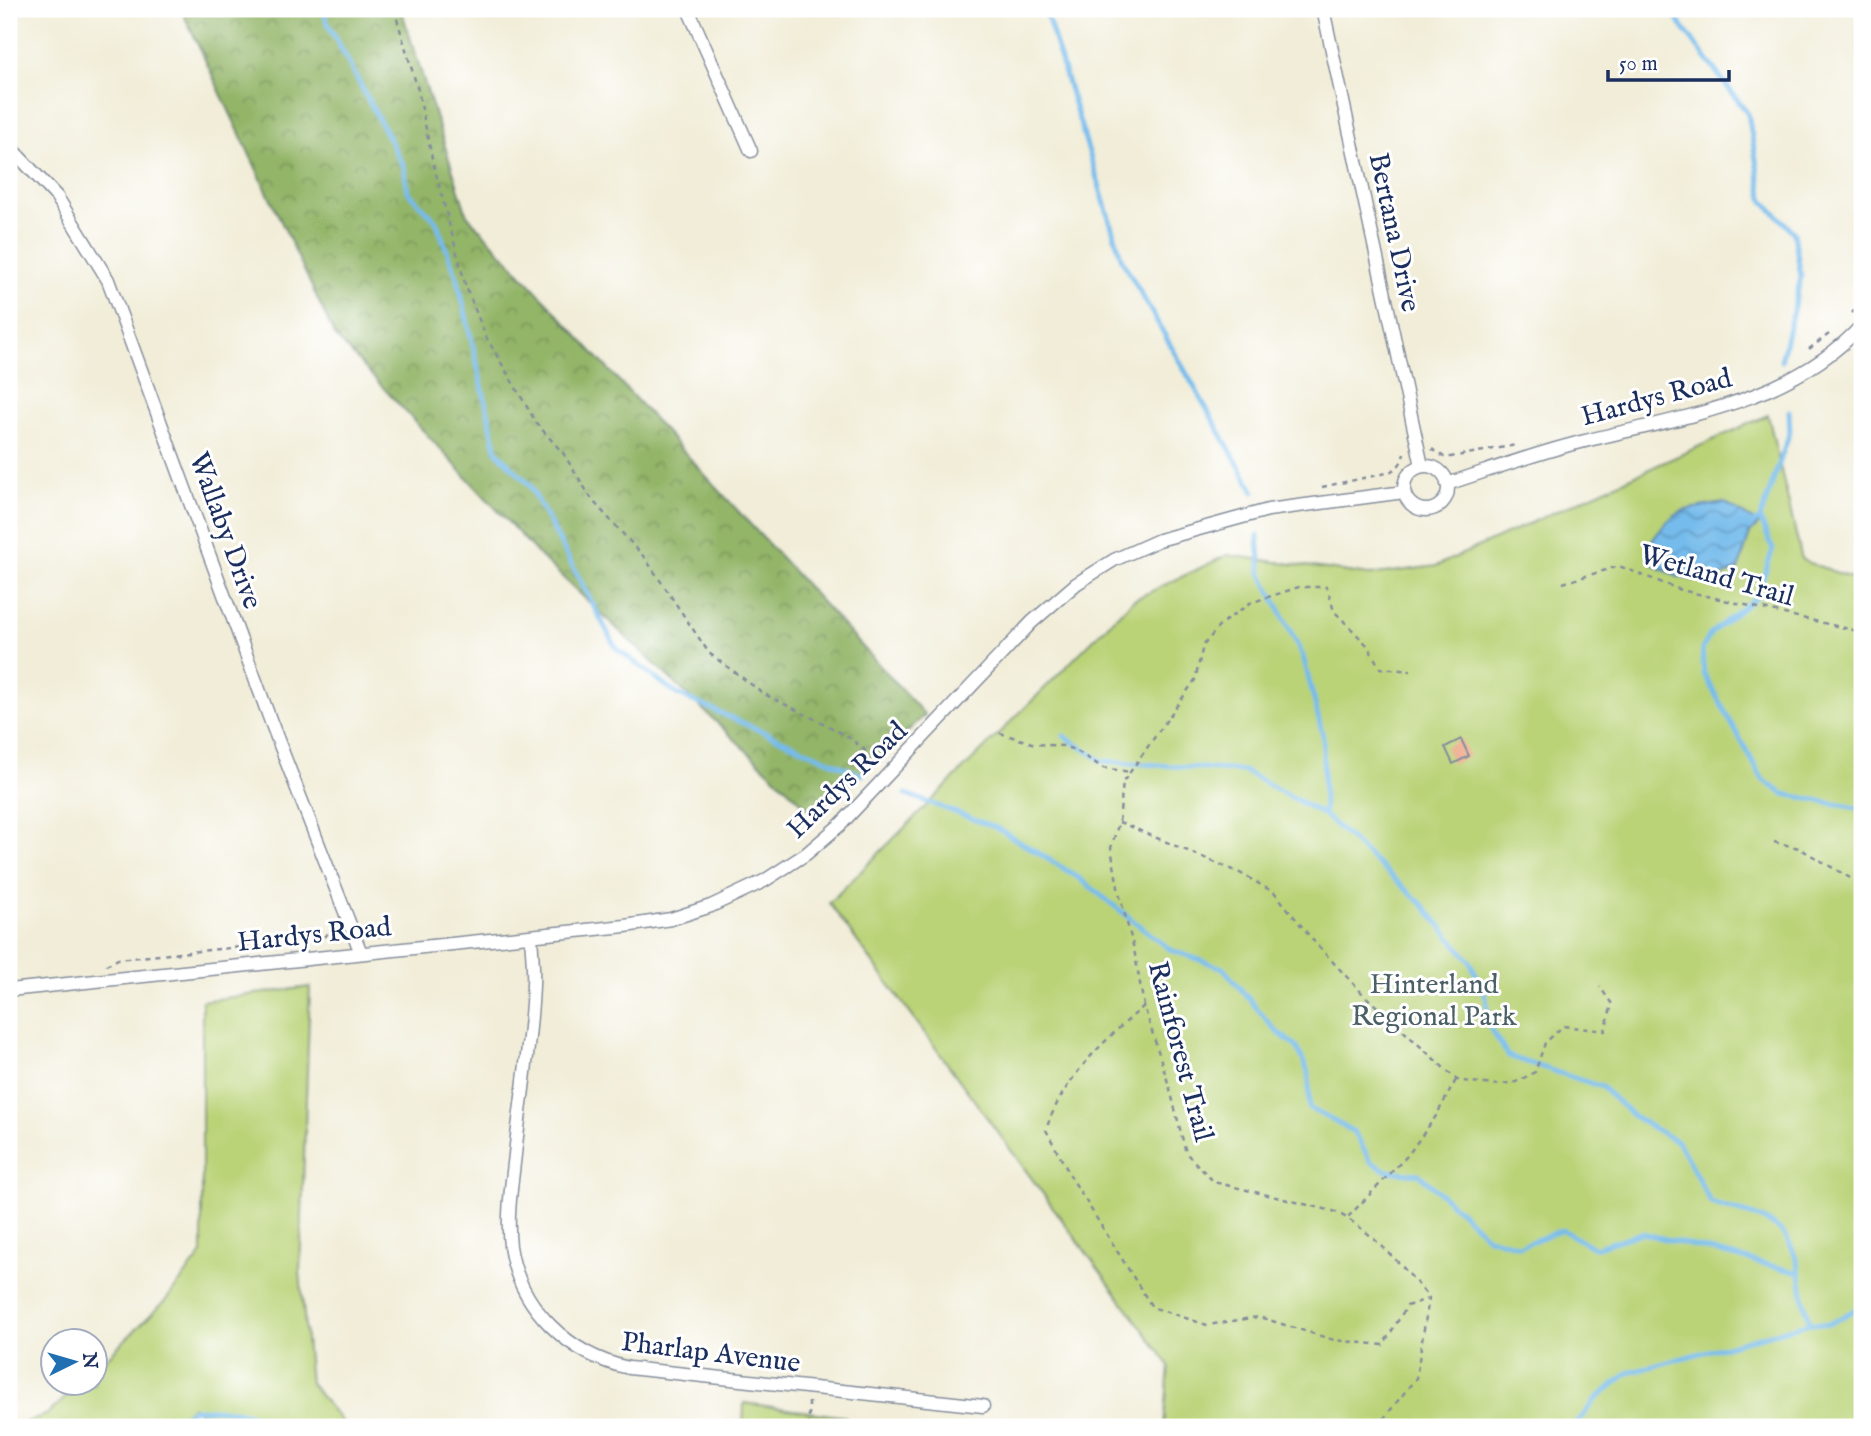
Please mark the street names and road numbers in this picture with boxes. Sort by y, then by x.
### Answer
street label: Bertana Drive [1360,150,1428,315]
street label: Hardys Road [1578,362,1736,435]
street label: Wallaby Drive [180,448,269,614]
street label: Wetland Trail [1635,538,1798,615]
street label: Hardys Road [780,715,915,847]
street label: Hardys Road [236,910,393,961]
street label: Rainforest Trail [1139,958,1221,1146]
street label: Pharlap Avenue [619,1325,802,1382]

